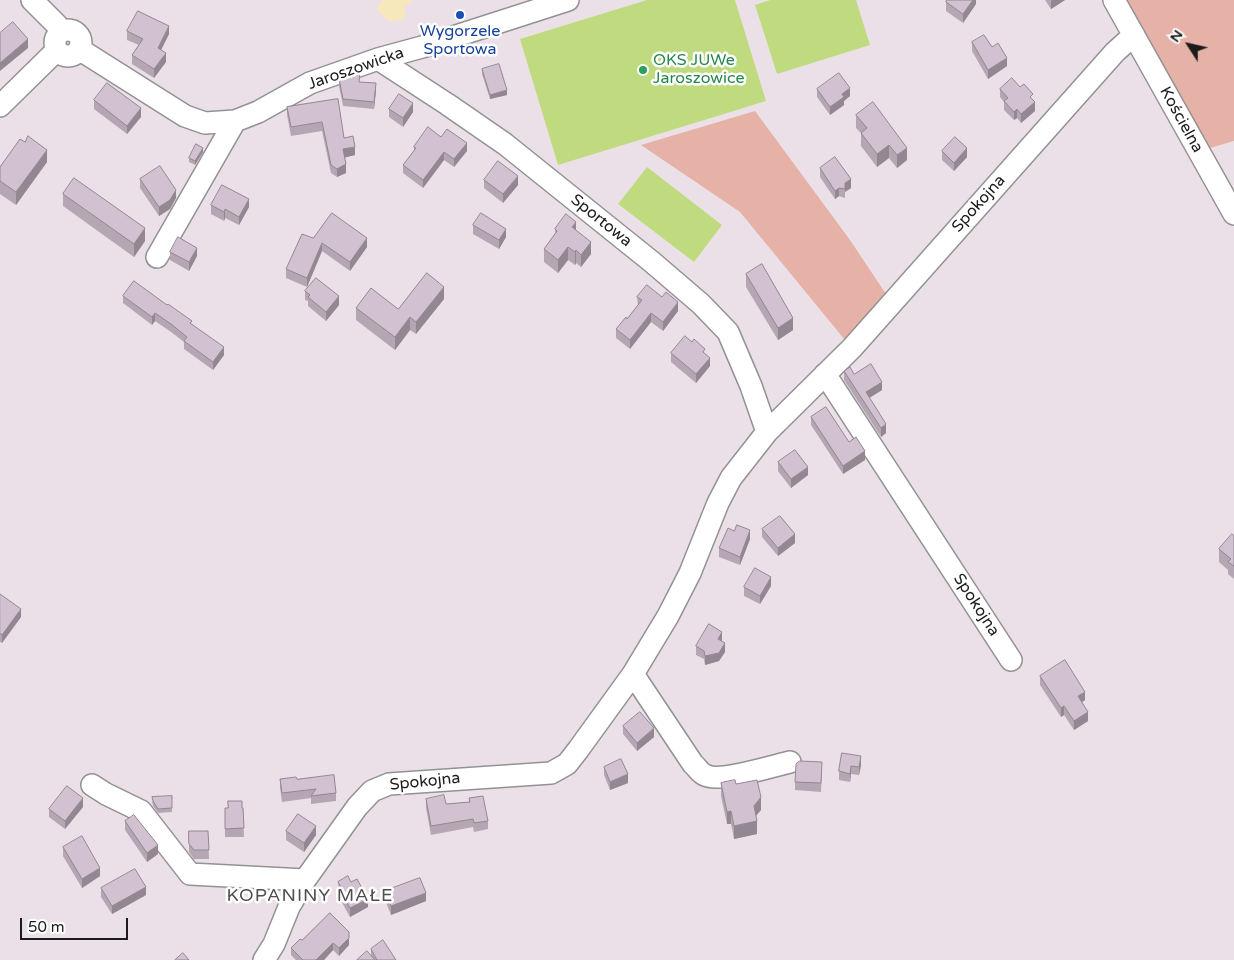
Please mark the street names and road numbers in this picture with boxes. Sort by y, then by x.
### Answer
street label: Jaroszowicka [306,44,406,94]
street label: Kościelna [1155,84,1207,156]
street label: Spokojna [948,171,1010,237]
street label: Sportowa [567,191,635,251]
street label: Spokojna [949,570,1003,640]
street label: Spokojna [389,769,461,795]

